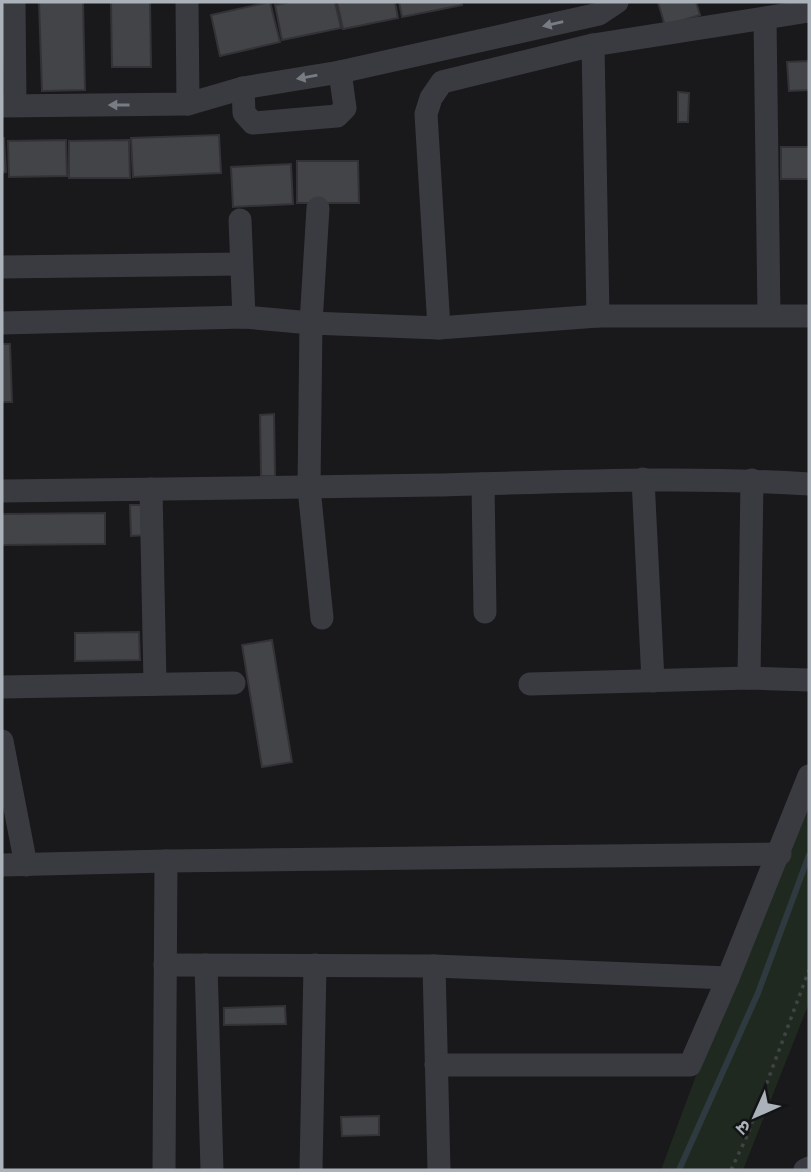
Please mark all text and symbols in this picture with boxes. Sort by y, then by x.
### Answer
one-way arrow [542,19,564,30]
one-way arrow [296,72,318,83]
one-way arrow [108,99,130,111]
north arrow [720,1081,790,1151]
text: उ [730,1114,756,1140]

